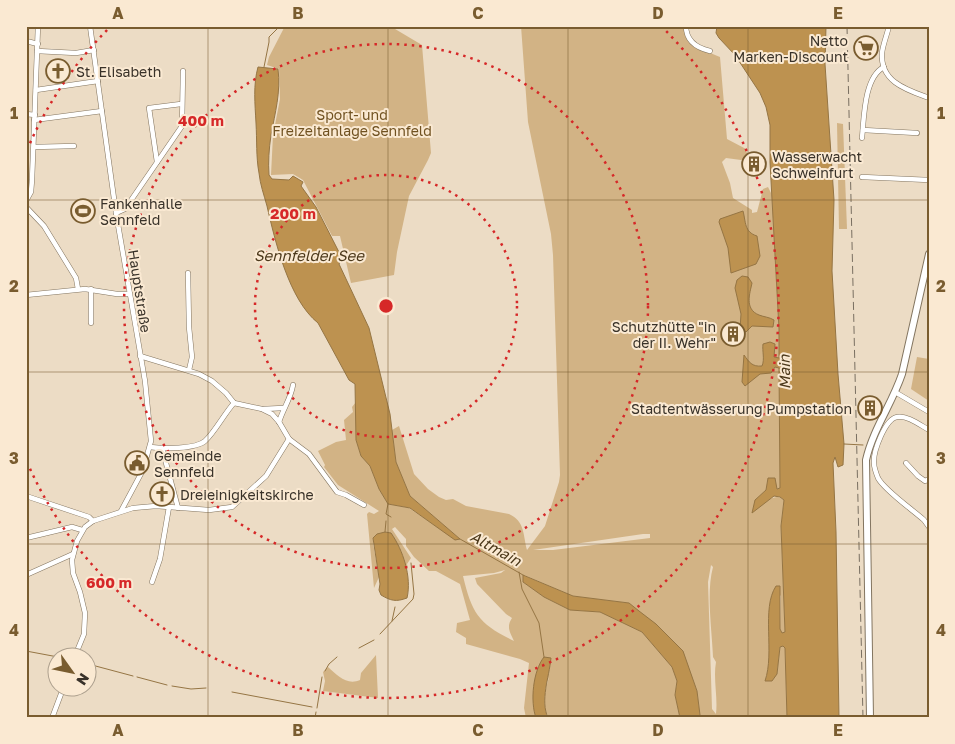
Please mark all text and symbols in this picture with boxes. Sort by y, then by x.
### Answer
text: A [112,3,124,23]
text: B [292,3,304,23]
text: C [472,3,484,23]
text: D [652,3,664,23]
text: E [833,3,843,23]
place label: Netto Marken-Discount [733,32,848,65]
supermarket icon: Netto Marken-Discount [853,35,879,61]
church icon: St. Elisabeth [45,58,71,84]
place label: St. Elisabeth [76,63,161,80]
text: 1 [10,103,18,123]
text: 1 [937,103,945,123]
park label: Sport- und Freizeitanlage Sennfeld [272,106,432,139]
text: 400 m [178,111,224,129]
place label: Wasserwacht Schweinfurt [772,148,862,181]
building icon: Wasserwacht Schweinfurt [741,151,767,177]
place label: Fankenhalle Sennfeld [100,195,182,228]
sports icon: Fankenhalle Sennfeld [70,198,96,224]
text: 200 m [270,204,316,222]
water label: Sennfelder See [254,246,365,264]
street label: Hauptstraße [125,248,155,334]
text: 2 [9,276,19,296]
text: 2 [936,276,946,296]
centre of rings [377,297,395,315]
place label: Schutzhütte "in der II. Wehr" [612,318,716,351]
building icon: Schutzhütte "in der II. Wehr" [720,321,746,347]
water label: Main [775,354,793,389]
building icon: Stadtentwässerung Pumpstation [857,395,883,421]
place label: Stadtentwässerung Pumpstation [631,400,852,417]
place label: Gemeinde Sennfeld [154,447,222,480]
text: 3 [9,448,19,468]
text: 3 [936,448,946,468]
public building icon: Gemeinde Sennfeld [124,450,150,476]
church icon: Dreieinigkeitskirche [149,481,175,507]
place label: Dreieinigkeitskirche [180,486,314,503]
water label: Altmain [467,527,525,570]
text: 600 m [86,573,132,591]
text: 4 [9,620,19,640]
text: 4 [936,620,946,640]
north arrow [48,646,98,696]
text: N [73,670,93,688]
text: A [112,720,124,740]
text: B [292,720,304,740]
text: C [472,720,484,740]
text: D [652,720,664,740]
text: E [833,720,843,740]

